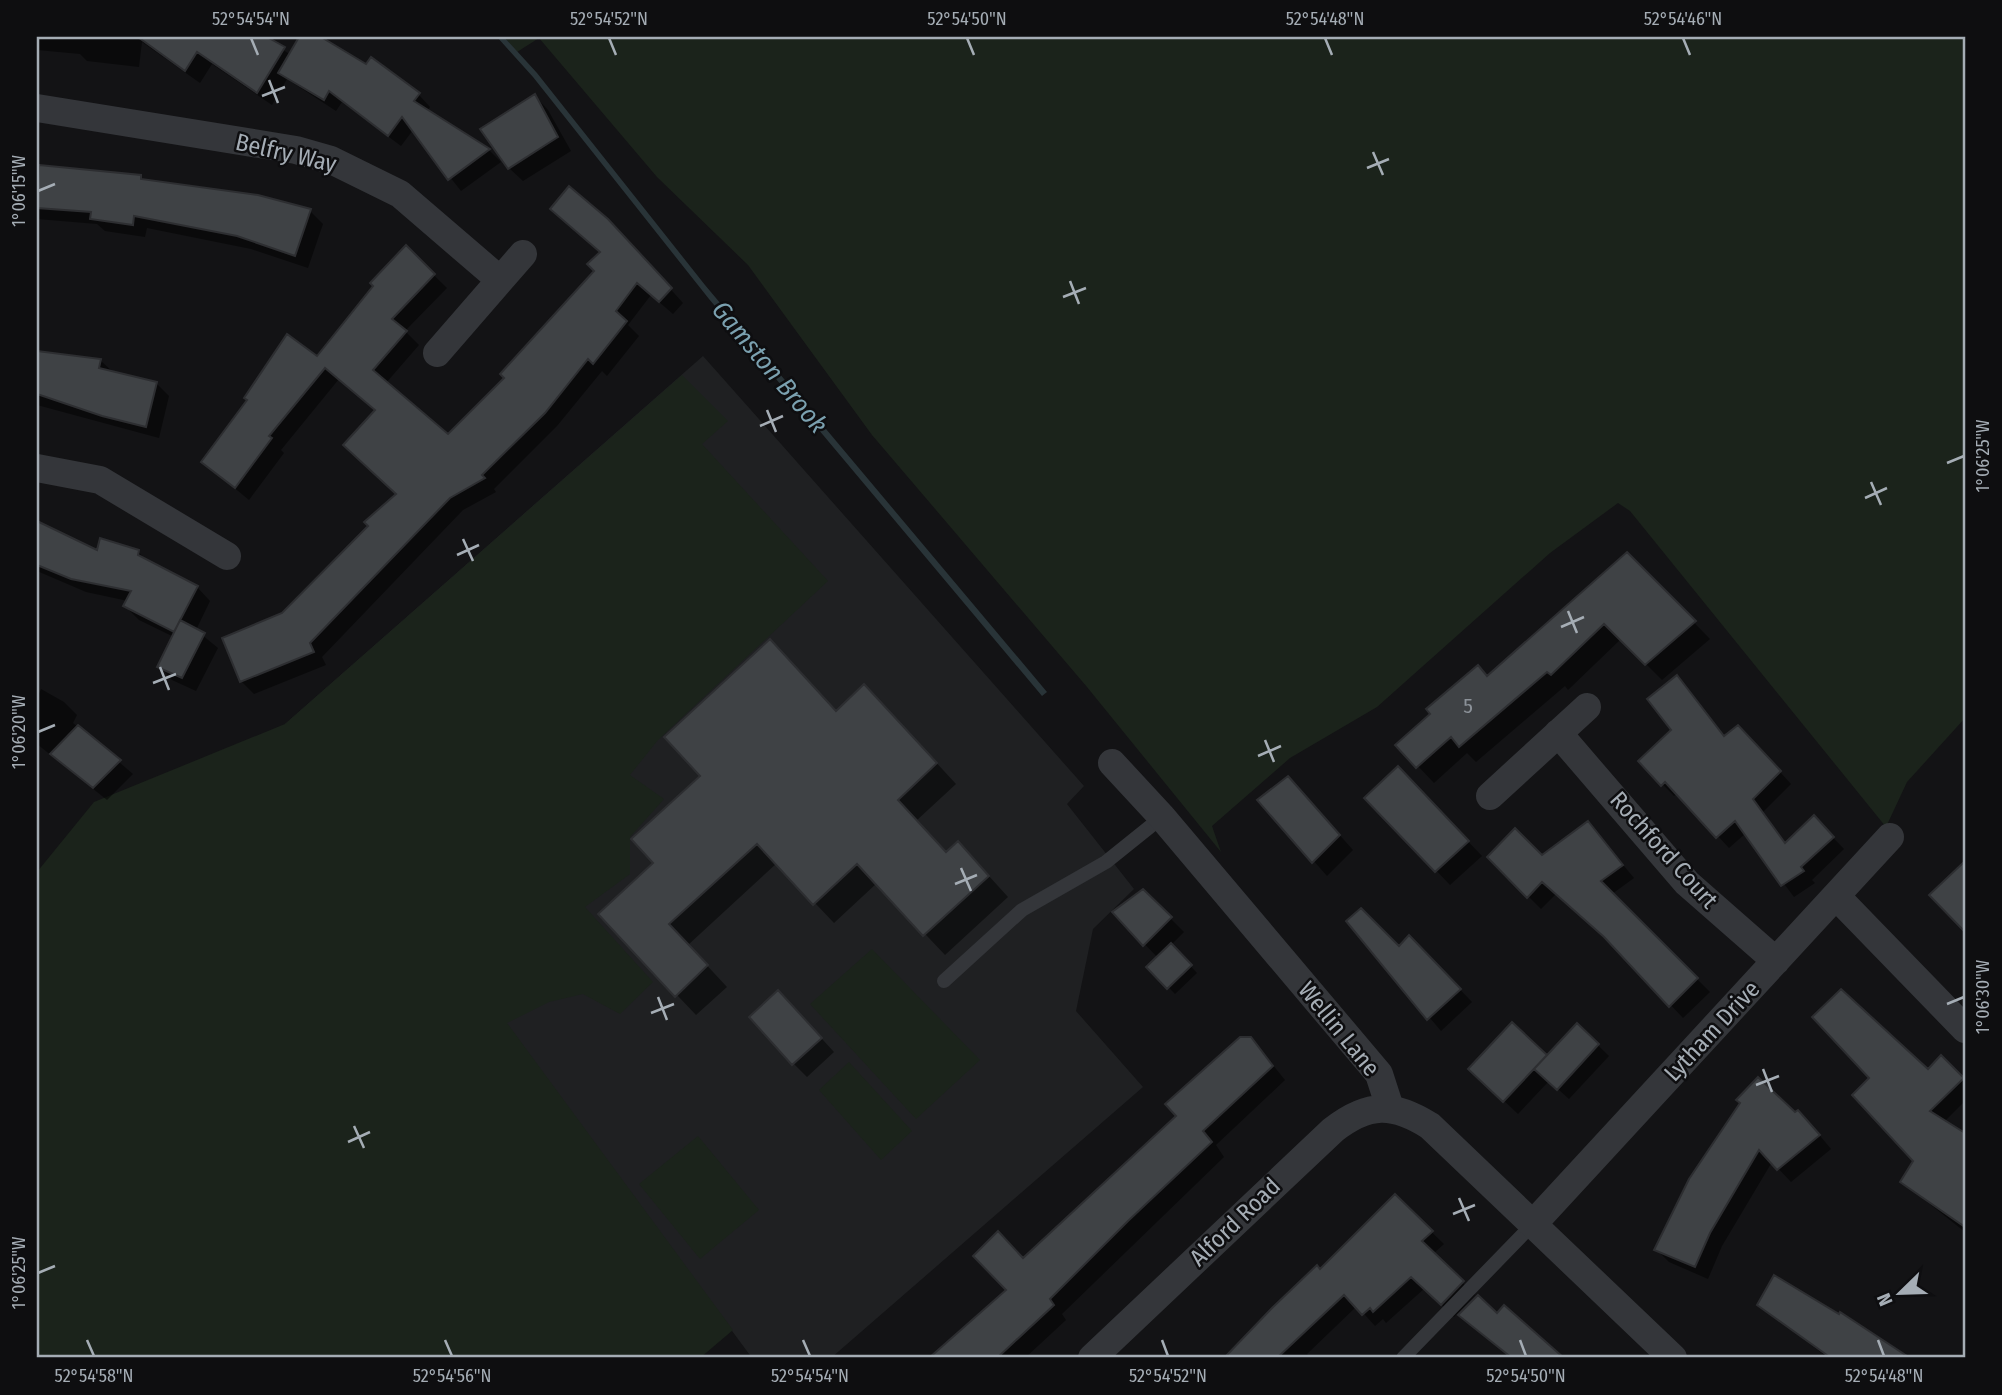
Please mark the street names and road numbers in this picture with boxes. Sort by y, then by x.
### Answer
street label: Belfry Way [233,128,339,178]
street label: Rochford Court [1604,786,1724,914]
street label: Lytham Drive [1658,975,1766,1087]
street label: Wellin Lane [1292,976,1386,1082]
street label: Alford Road [1184,1172,1286,1272]

